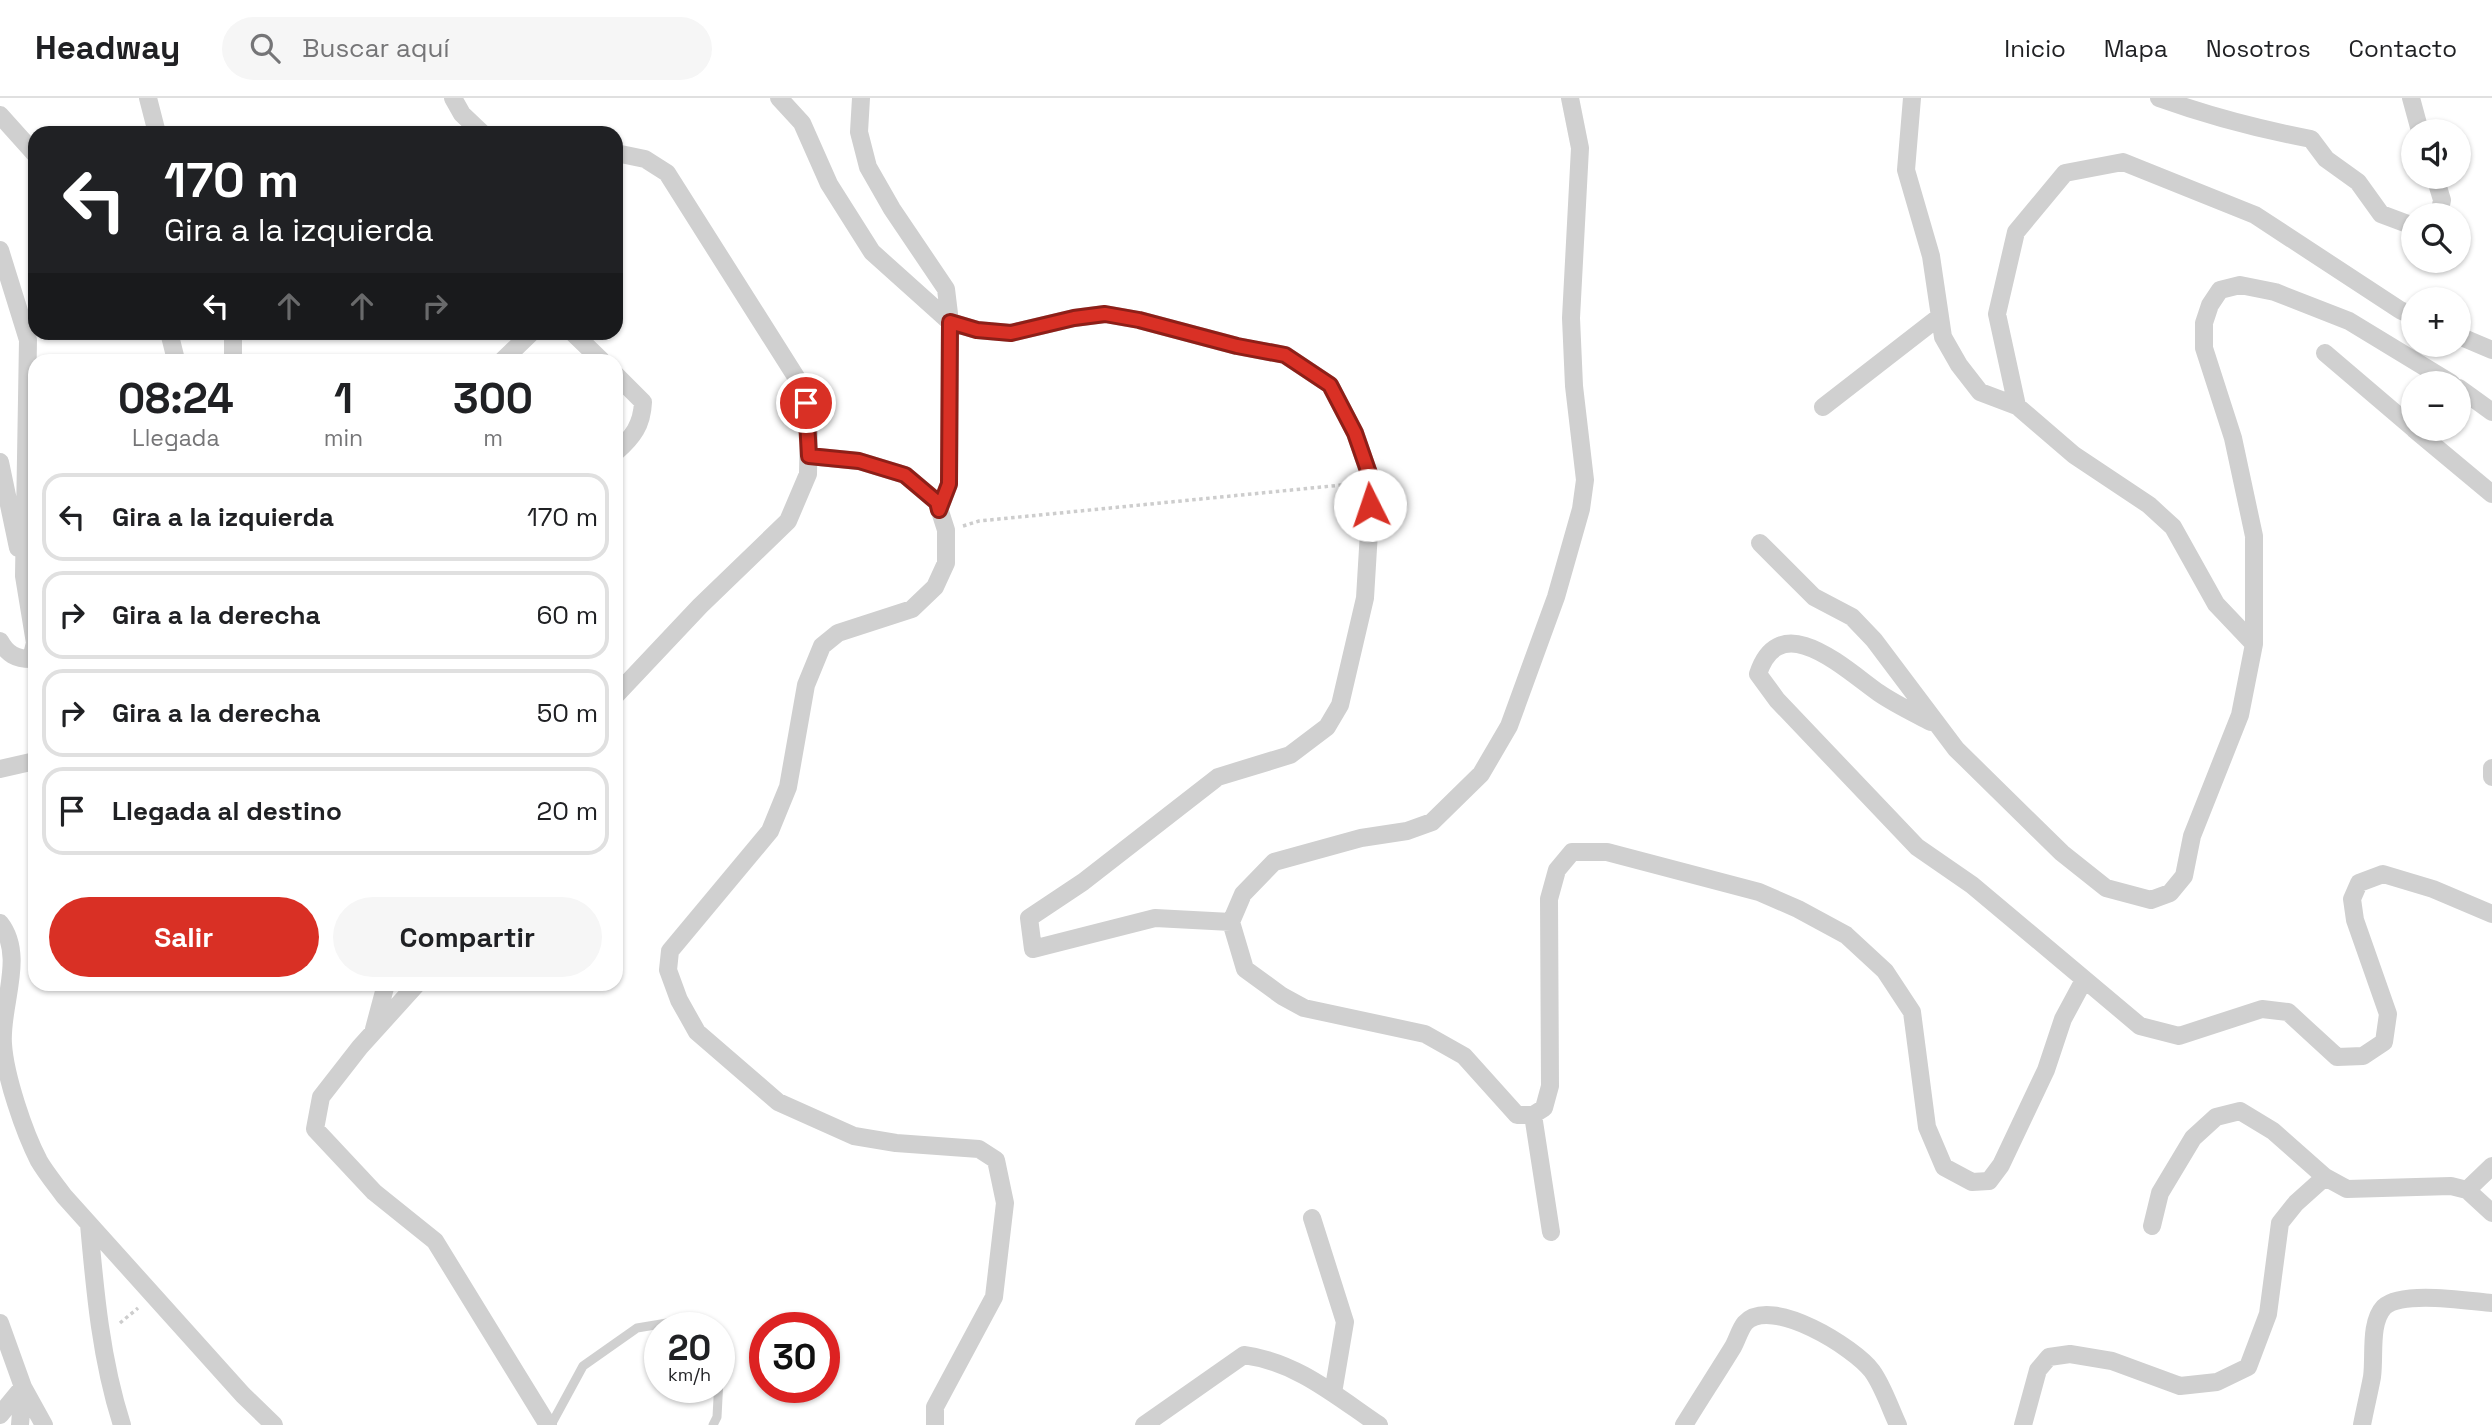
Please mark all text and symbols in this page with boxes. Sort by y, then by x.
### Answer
search box [222,17,712,80]
text: Headway [35,27,180,69]
icon: search [246,29,284,67]
text: Buscar aquí [302,31,450,65]
text: Inicio [2004,33,2066,64]
text: Mapa [2104,33,2168,64]
text: Nosotros [2206,33,2311,64]
text: Contacto [2349,33,2457,64]
map controls [2401,119,2471,441]
button: sound [2401,119,2471,189]
text: 170 m [164,149,299,211]
icon: left [49,154,140,245]
button: search [2401,203,2471,273]
text: Gira a la izquierda [164,210,434,250]
icon: left [197,287,235,325]
icon: ahead [270,287,308,325]
icon: ahead [343,287,381,325]
icon: right [416,287,454,325]
button: + [2401,287,2471,357]
button: − [2401,371,2471,441]
text: 08:24 [118,372,234,425]
text: 1 [334,372,353,425]
text: 300 [453,372,533,425]
pin [776,373,836,433]
icon: arrive [787,384,825,422]
text: Llegada [132,423,220,453]
text: min [324,423,363,453]
text: m [483,423,503,453]
position arrow [1333,468,1407,542]
icon: left [53,498,91,536]
text: Gira a la izquierda [112,500,334,534]
text: 170 m [527,500,598,534]
icon: right [53,596,91,634]
text: Gira a la derecha [112,598,321,632]
text: 60 m [536,598,598,632]
icon: right [53,694,91,732]
text: Gira a la derecha [112,696,321,730]
text: 50 m [537,696,598,730]
icon: arrive [53,792,91,830]
text: Llegada al destino [112,794,342,828]
text: 20 m [537,794,598,828]
button: Salir [49,897,319,977]
button: Compartir [333,897,602,977]
speed limit sign: 30 [749,1312,840,1403]
text: 20 [668,1326,711,1370]
text: km/h [668,1363,711,1386]

